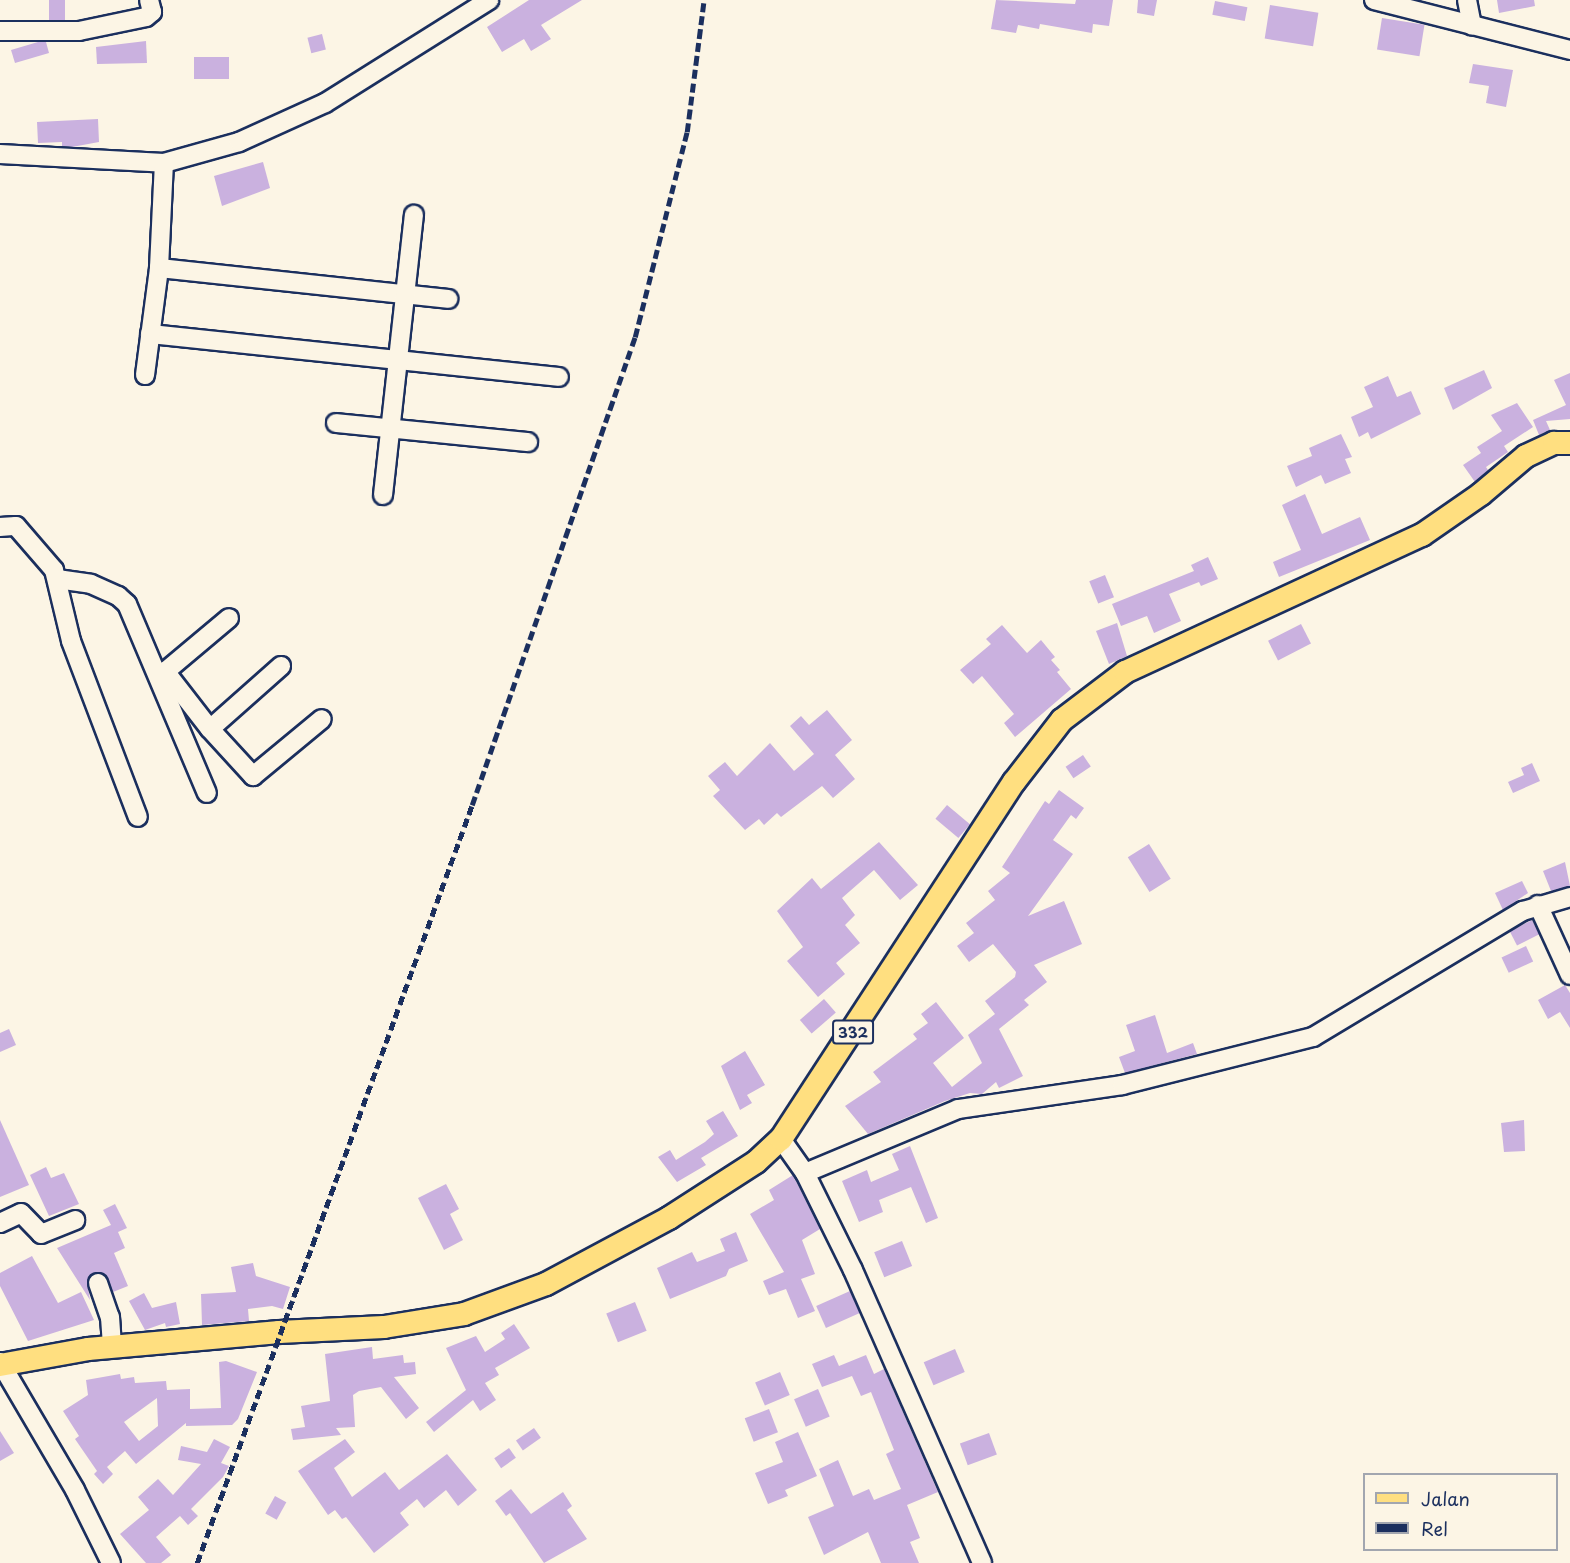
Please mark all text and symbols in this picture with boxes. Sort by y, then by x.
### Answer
road number: 332 [832,1020,874,1044]
legend [1363,1473,1558,1551]
text: Jalan [1421,1485,1470,1512]
text: Rel [1421,1515,1448,1542]

